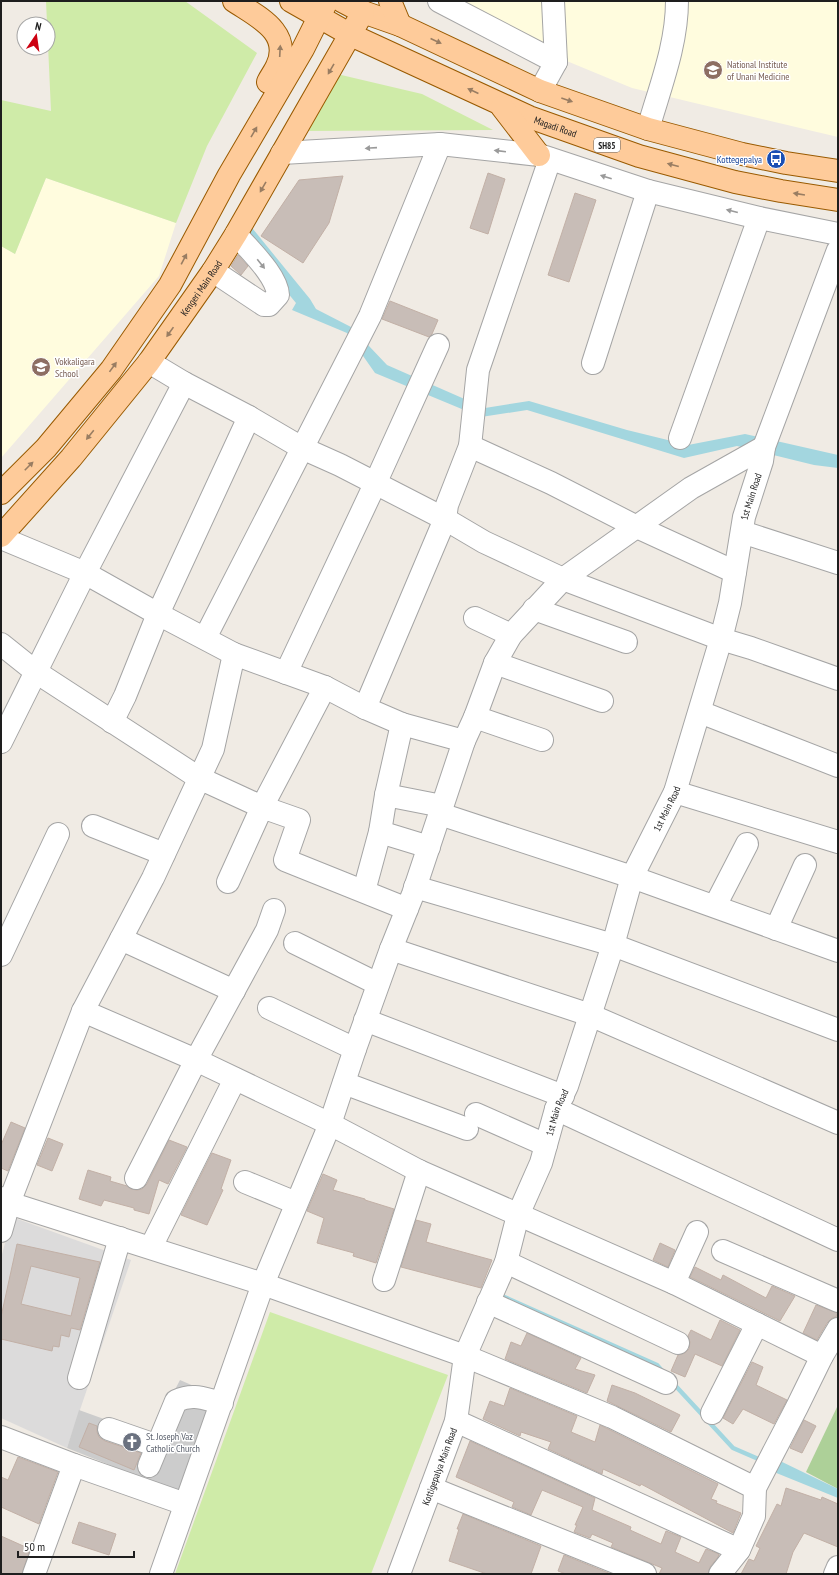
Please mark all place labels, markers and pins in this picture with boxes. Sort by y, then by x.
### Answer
place label: National Institute of Unani Medicine [727,58,789,83]
school or university icon: National Institute of Unani Medicine [702,59,724,81]
bus stop icon: Kottegepalya [765,148,787,170]
place label: Kottegepalya [717,153,762,166]
place label: Vokkaligara School [54,355,95,380]
school or university icon: Vokkaligara School [30,356,52,378]
place label: St. Joseph Vaz Catholic Church [146,1430,200,1455]
church icon: St. Joseph Vaz Catholic Church [121,1431,143,1453]

